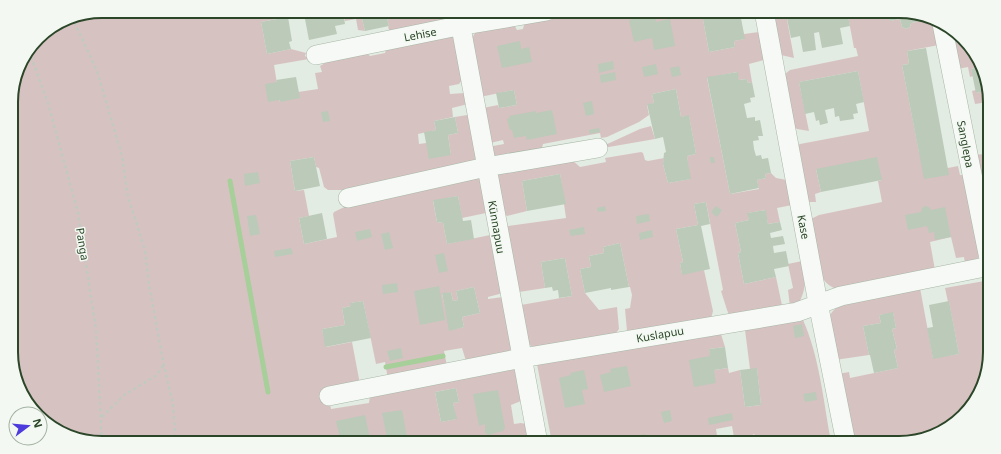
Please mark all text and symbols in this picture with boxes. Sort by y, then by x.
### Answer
street label: Lehise [402,23,438,45]
street label: Sanglepa [954,119,978,169]
street label: Künnapuu [485,199,509,255]
street label: Kase [794,214,814,240]
street label: Panga [73,227,93,261]
street label: Kuslapuu [635,322,685,346]
north arrow [8,406,48,446]
text: N [30,417,47,429]

